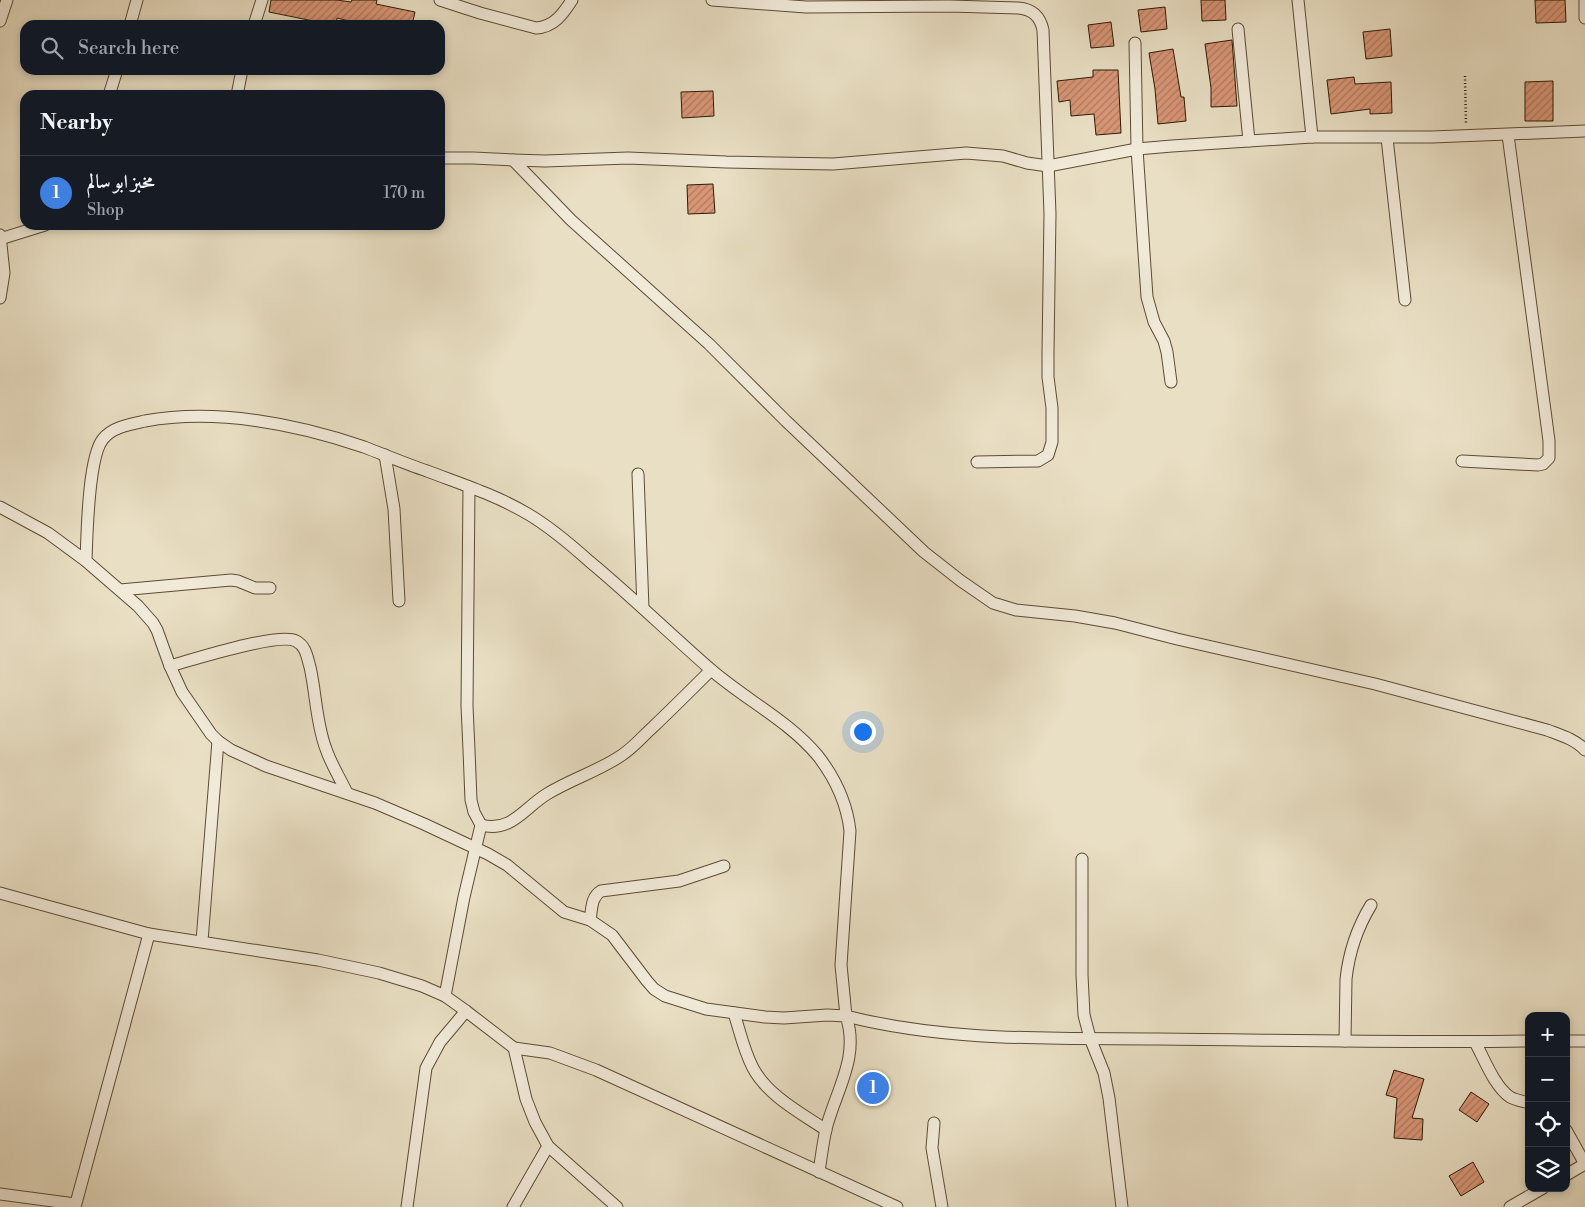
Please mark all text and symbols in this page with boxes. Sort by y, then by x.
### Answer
search box [20,20,445,75]
icon: search [38,34,66,62]
text: Search here [78,36,179,60]
text: Nearby [40,110,113,136]
text: مخبز ابو سالم [87,170,155,194]
text: 1 [52,183,60,203]
text: 170 m [383,183,425,203]
text: Shop [87,200,124,220]
your location [850,719,876,745]
map controls [1525,1012,1570,1192]
button: + [1525,1012,1570,1057]
button: − [1525,1057,1570,1102]
pin: 1 [857,1069,889,1107]
button: locate [1525,1102,1570,1147]
button: layers [1525,1147,1570,1192]

